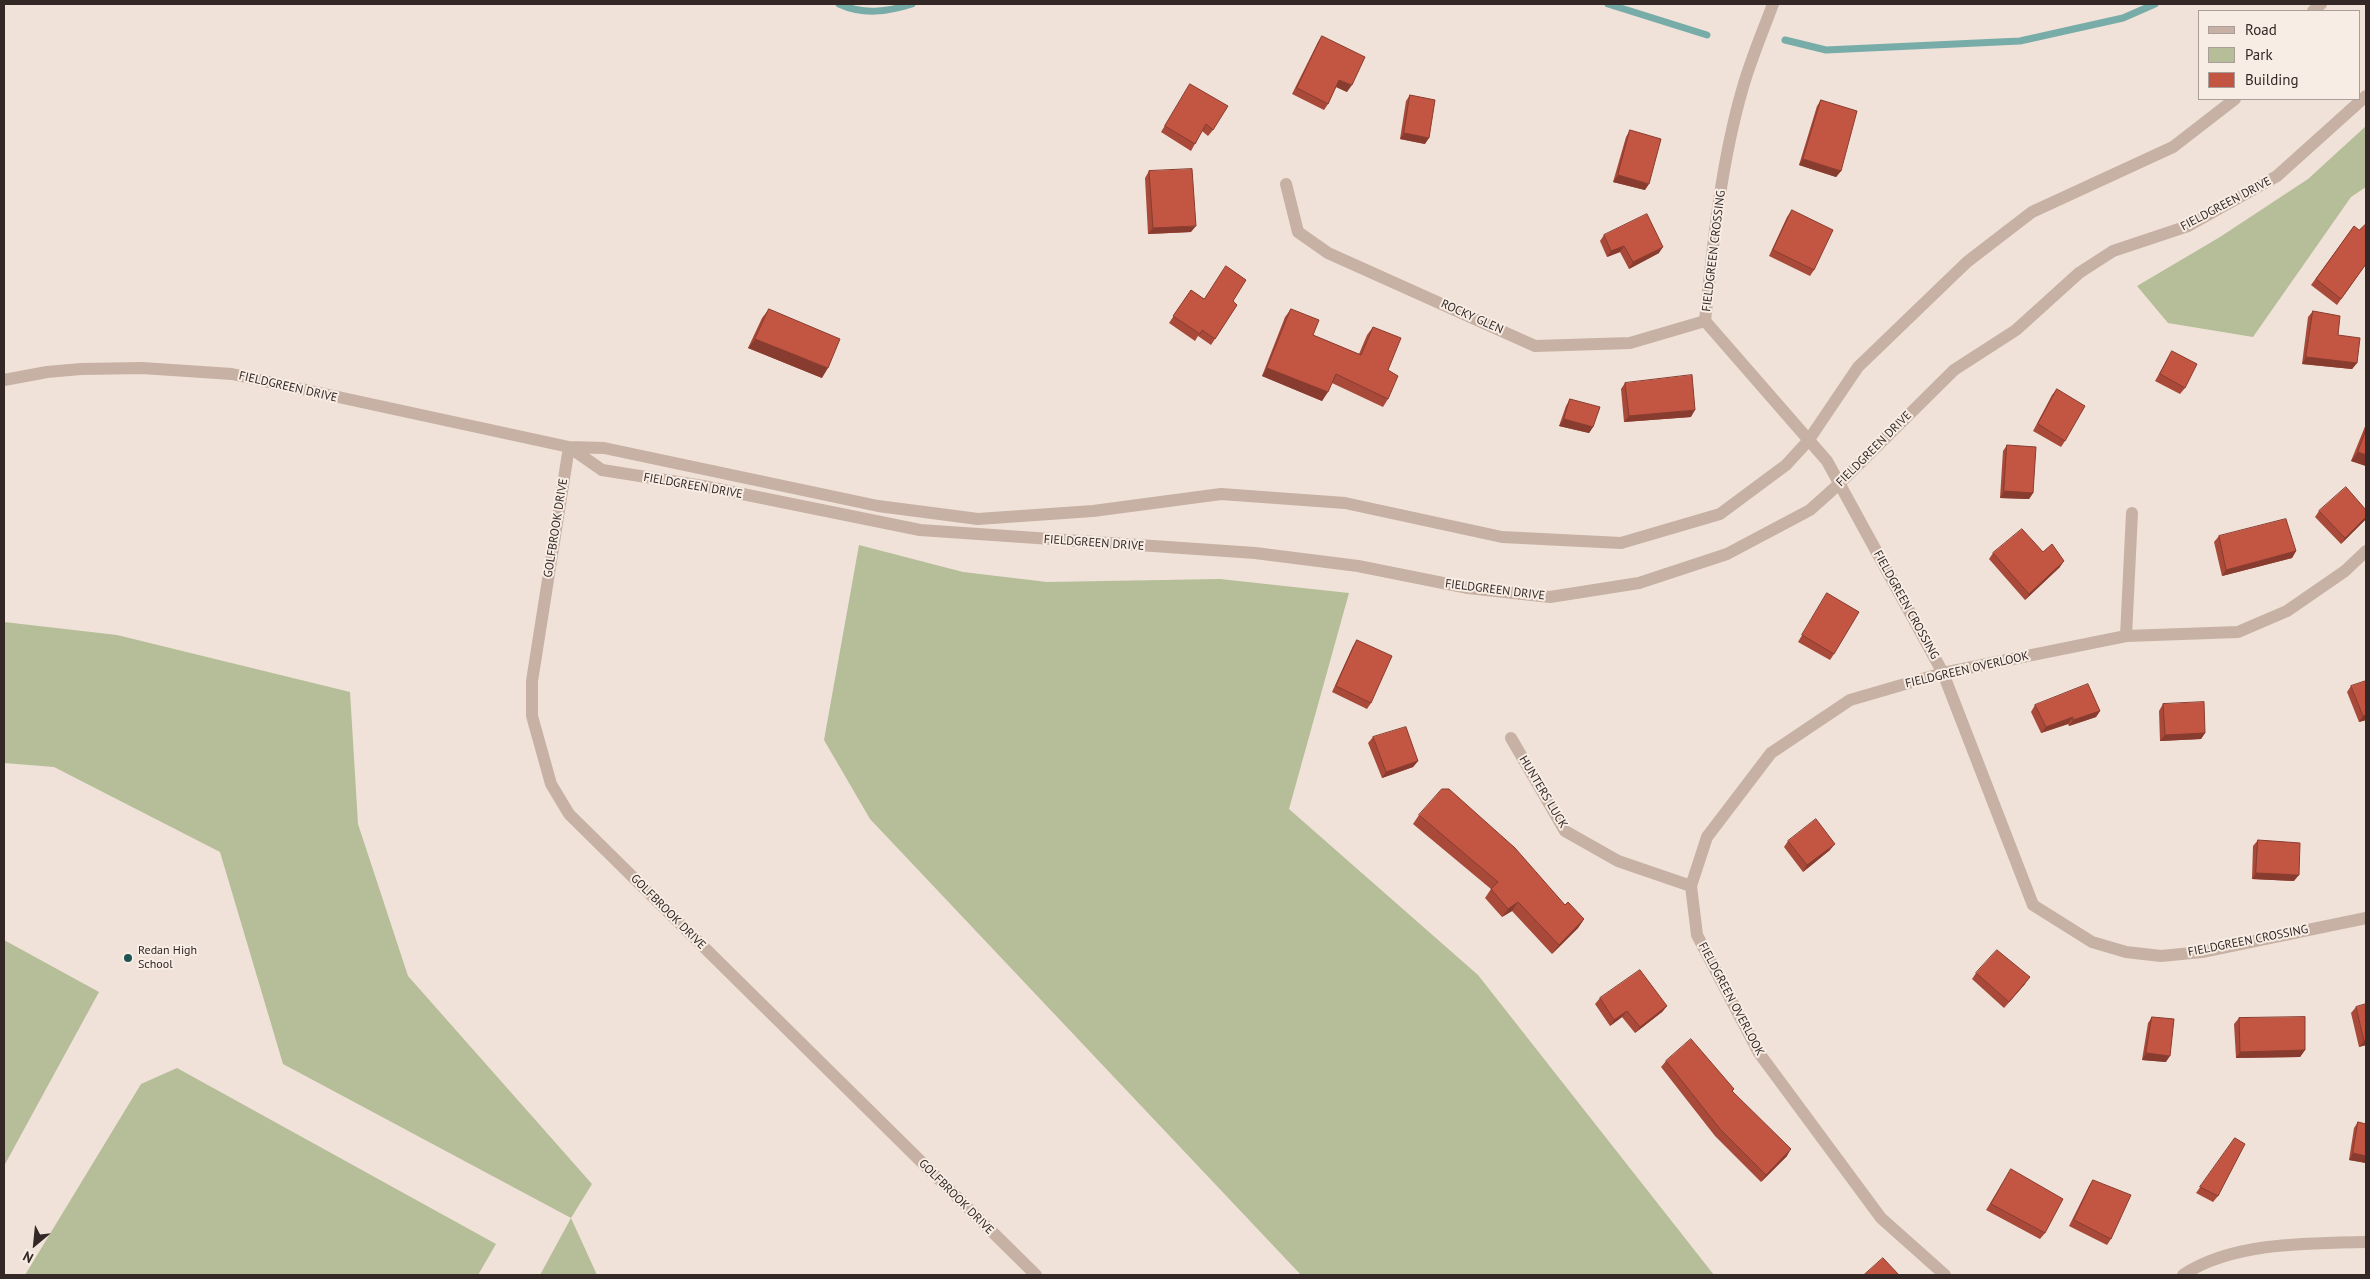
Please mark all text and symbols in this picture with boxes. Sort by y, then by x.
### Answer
legend [2198,10,2360,100]
text: Road [2245,20,2277,39]
text: Park [2245,45,2273,64]
text: Building [2245,70,2299,89]
street label: FIELDGREEN DRIVE [2178,174,2274,234]
street label: FIELDGREEN CROSSING [1699,190,1729,312]
street label: ROCKY GLEN [1439,297,1505,337]
street label: FIELDGREEN DRIVE [237,369,339,405]
street label: FIELDGREEN DRIVE [1833,408,1915,490]
street label: FIELDGREEN DRIVE [642,470,744,502]
street label: GOLFBROOK DRIVE [541,477,571,579]
street label: FIELDGREEN DRIVE [1043,532,1145,554]
street label: FIELDGREEN CROSSING [1870,548,1942,662]
street label: FIELDGREEN DRIVE [1444,577,1546,603]
street label: FIELDGREEN OVERLOOK [1904,649,2030,691]
street label: HUNTERS LUCK [1516,753,1570,831]
street label: GOLFBROOK DRIVE [627,871,709,953]
street label: FIELDGREEN CROSSING [2187,922,2309,960]
street label: FIELDGREEN OVERLOOK [1695,940,1767,1058]
place label: Redan High School [138,944,197,972]
marker: Redan High School [122,952,134,964]
street label: GOLFBROOK DRIVE [915,1156,997,1238]
north arrow [10,1219,60,1269]
text: N [20,1247,36,1267]

